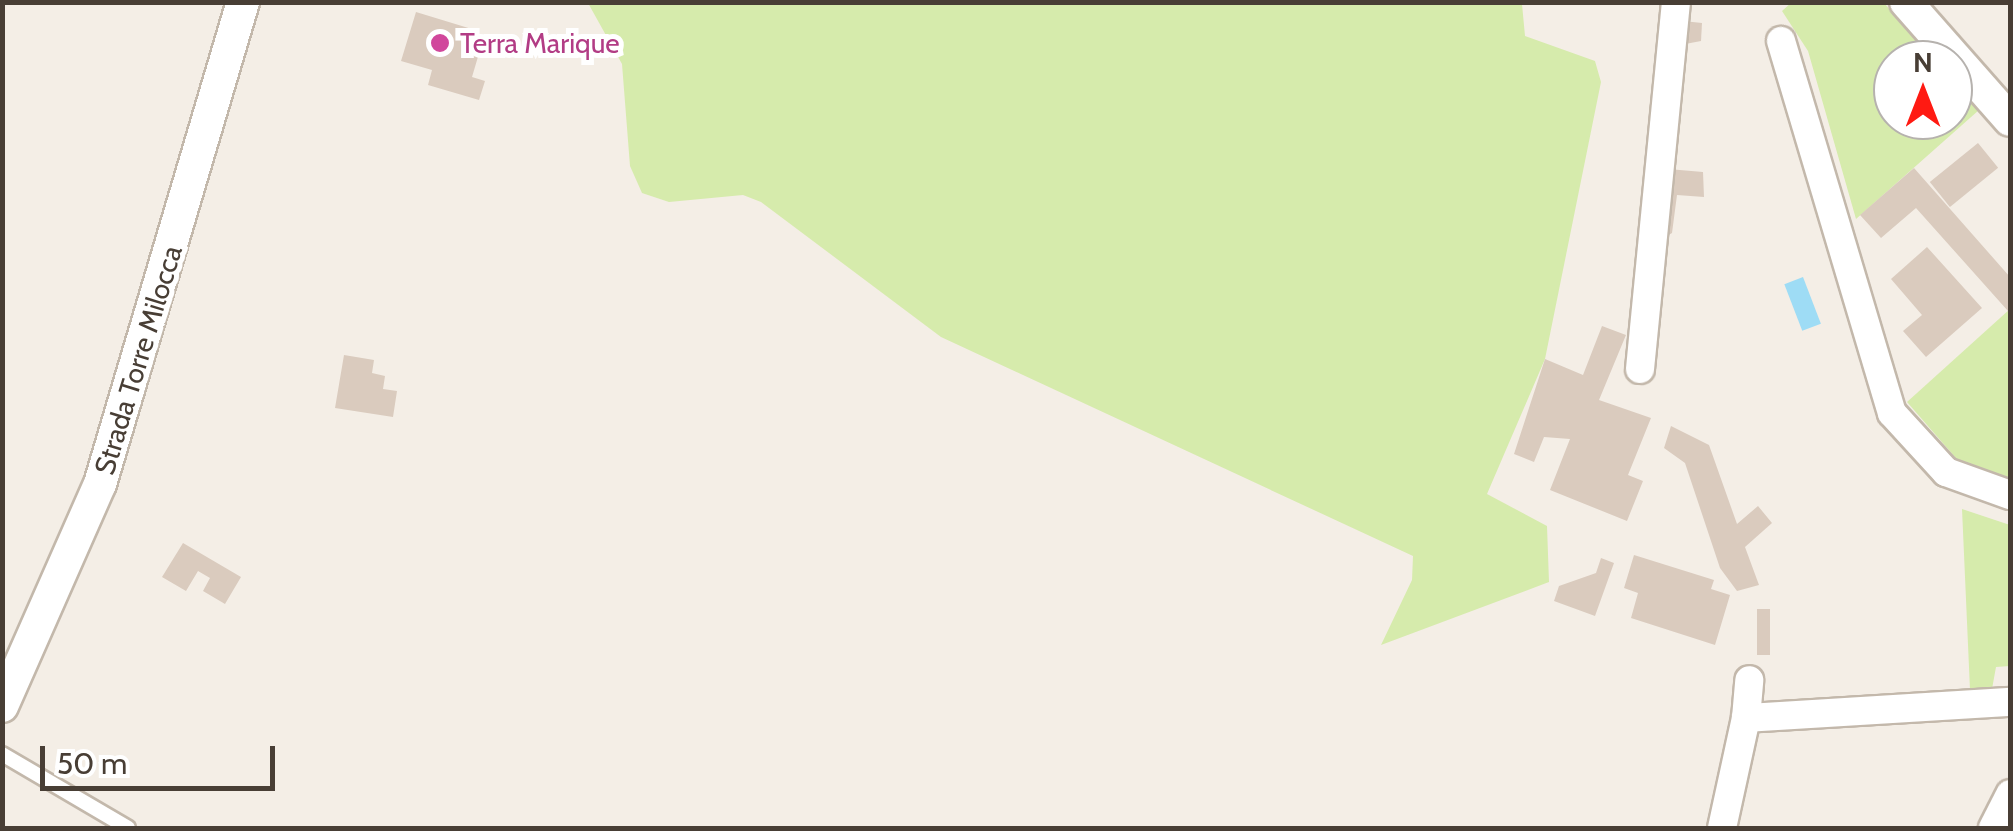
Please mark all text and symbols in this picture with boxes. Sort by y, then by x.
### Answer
place label: Terra Marique [460,26,620,60]
marker: Terra Marique [429,32,451,54]
north arrow [1873,40,1973,140]
text: N [1913,45,1933,79]
street label: Strada Torre Milocca [87,241,189,479]
scale bar [45,726,280,788]
text: 50 m [57,745,127,782]

